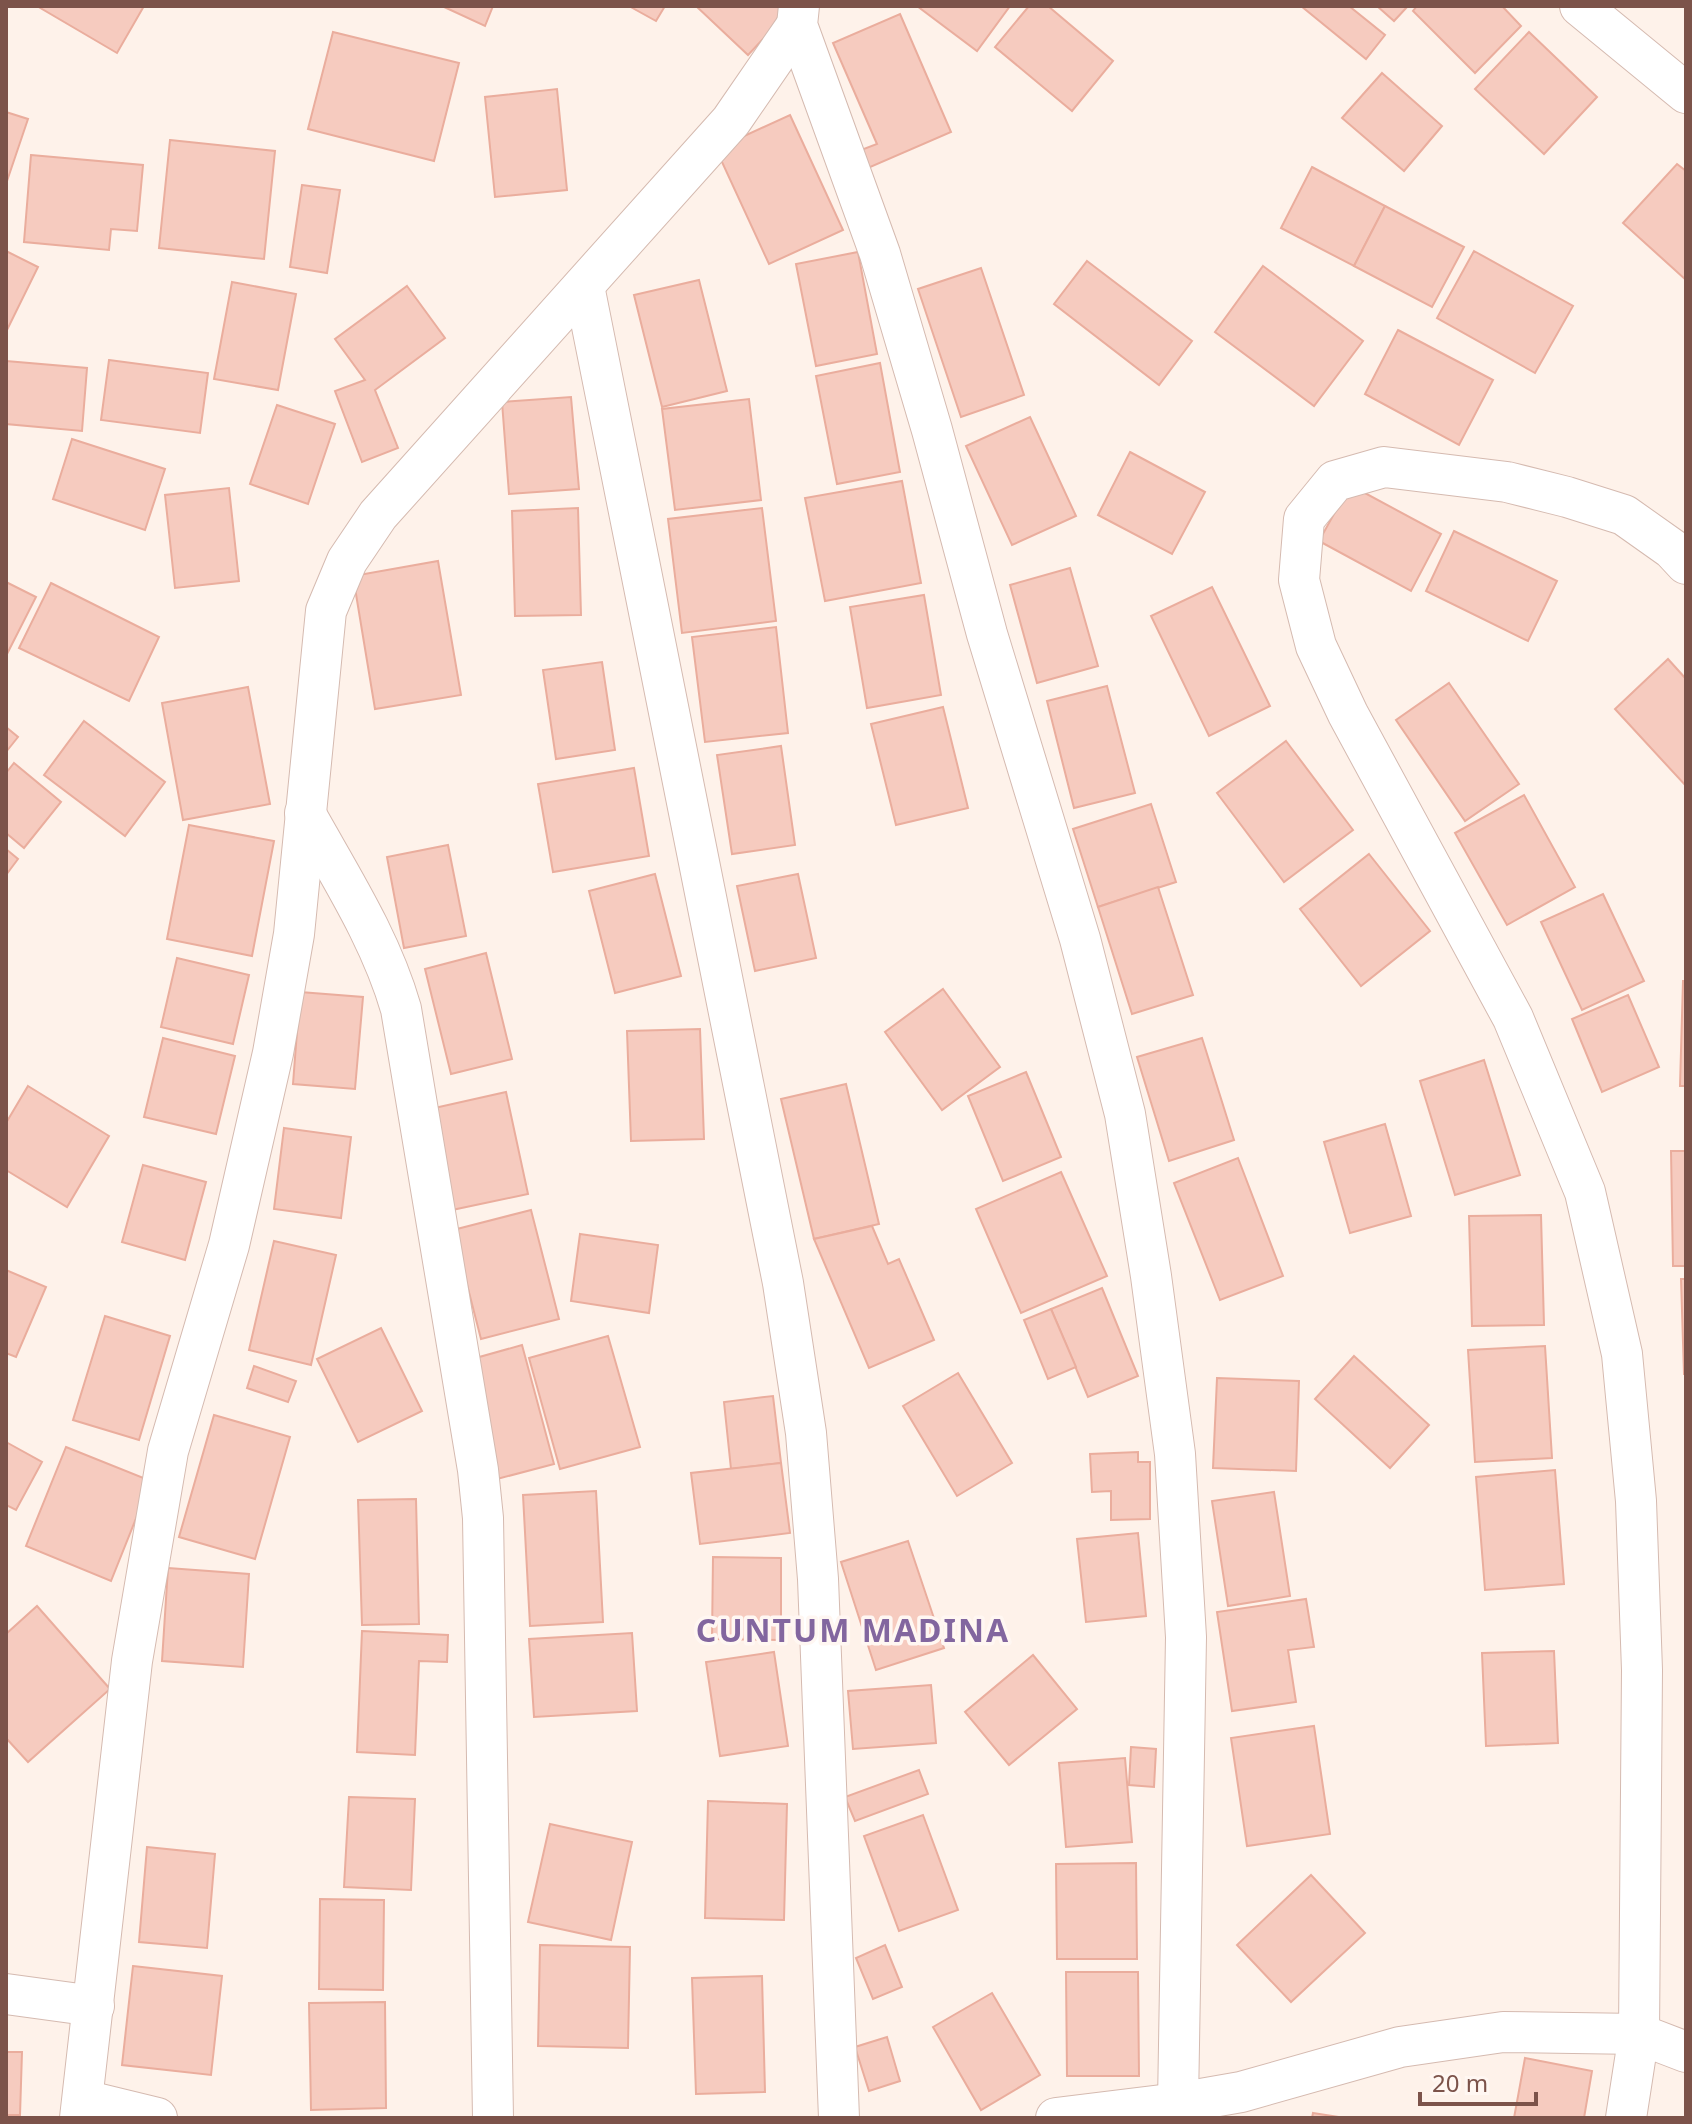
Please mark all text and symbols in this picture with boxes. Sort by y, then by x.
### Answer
district label: CUNTUM MADINA [696,1608,1010,1651]
scale bar [1420,2056,1536,2106]
text: 20 m [1432,2066,1488,2099]

